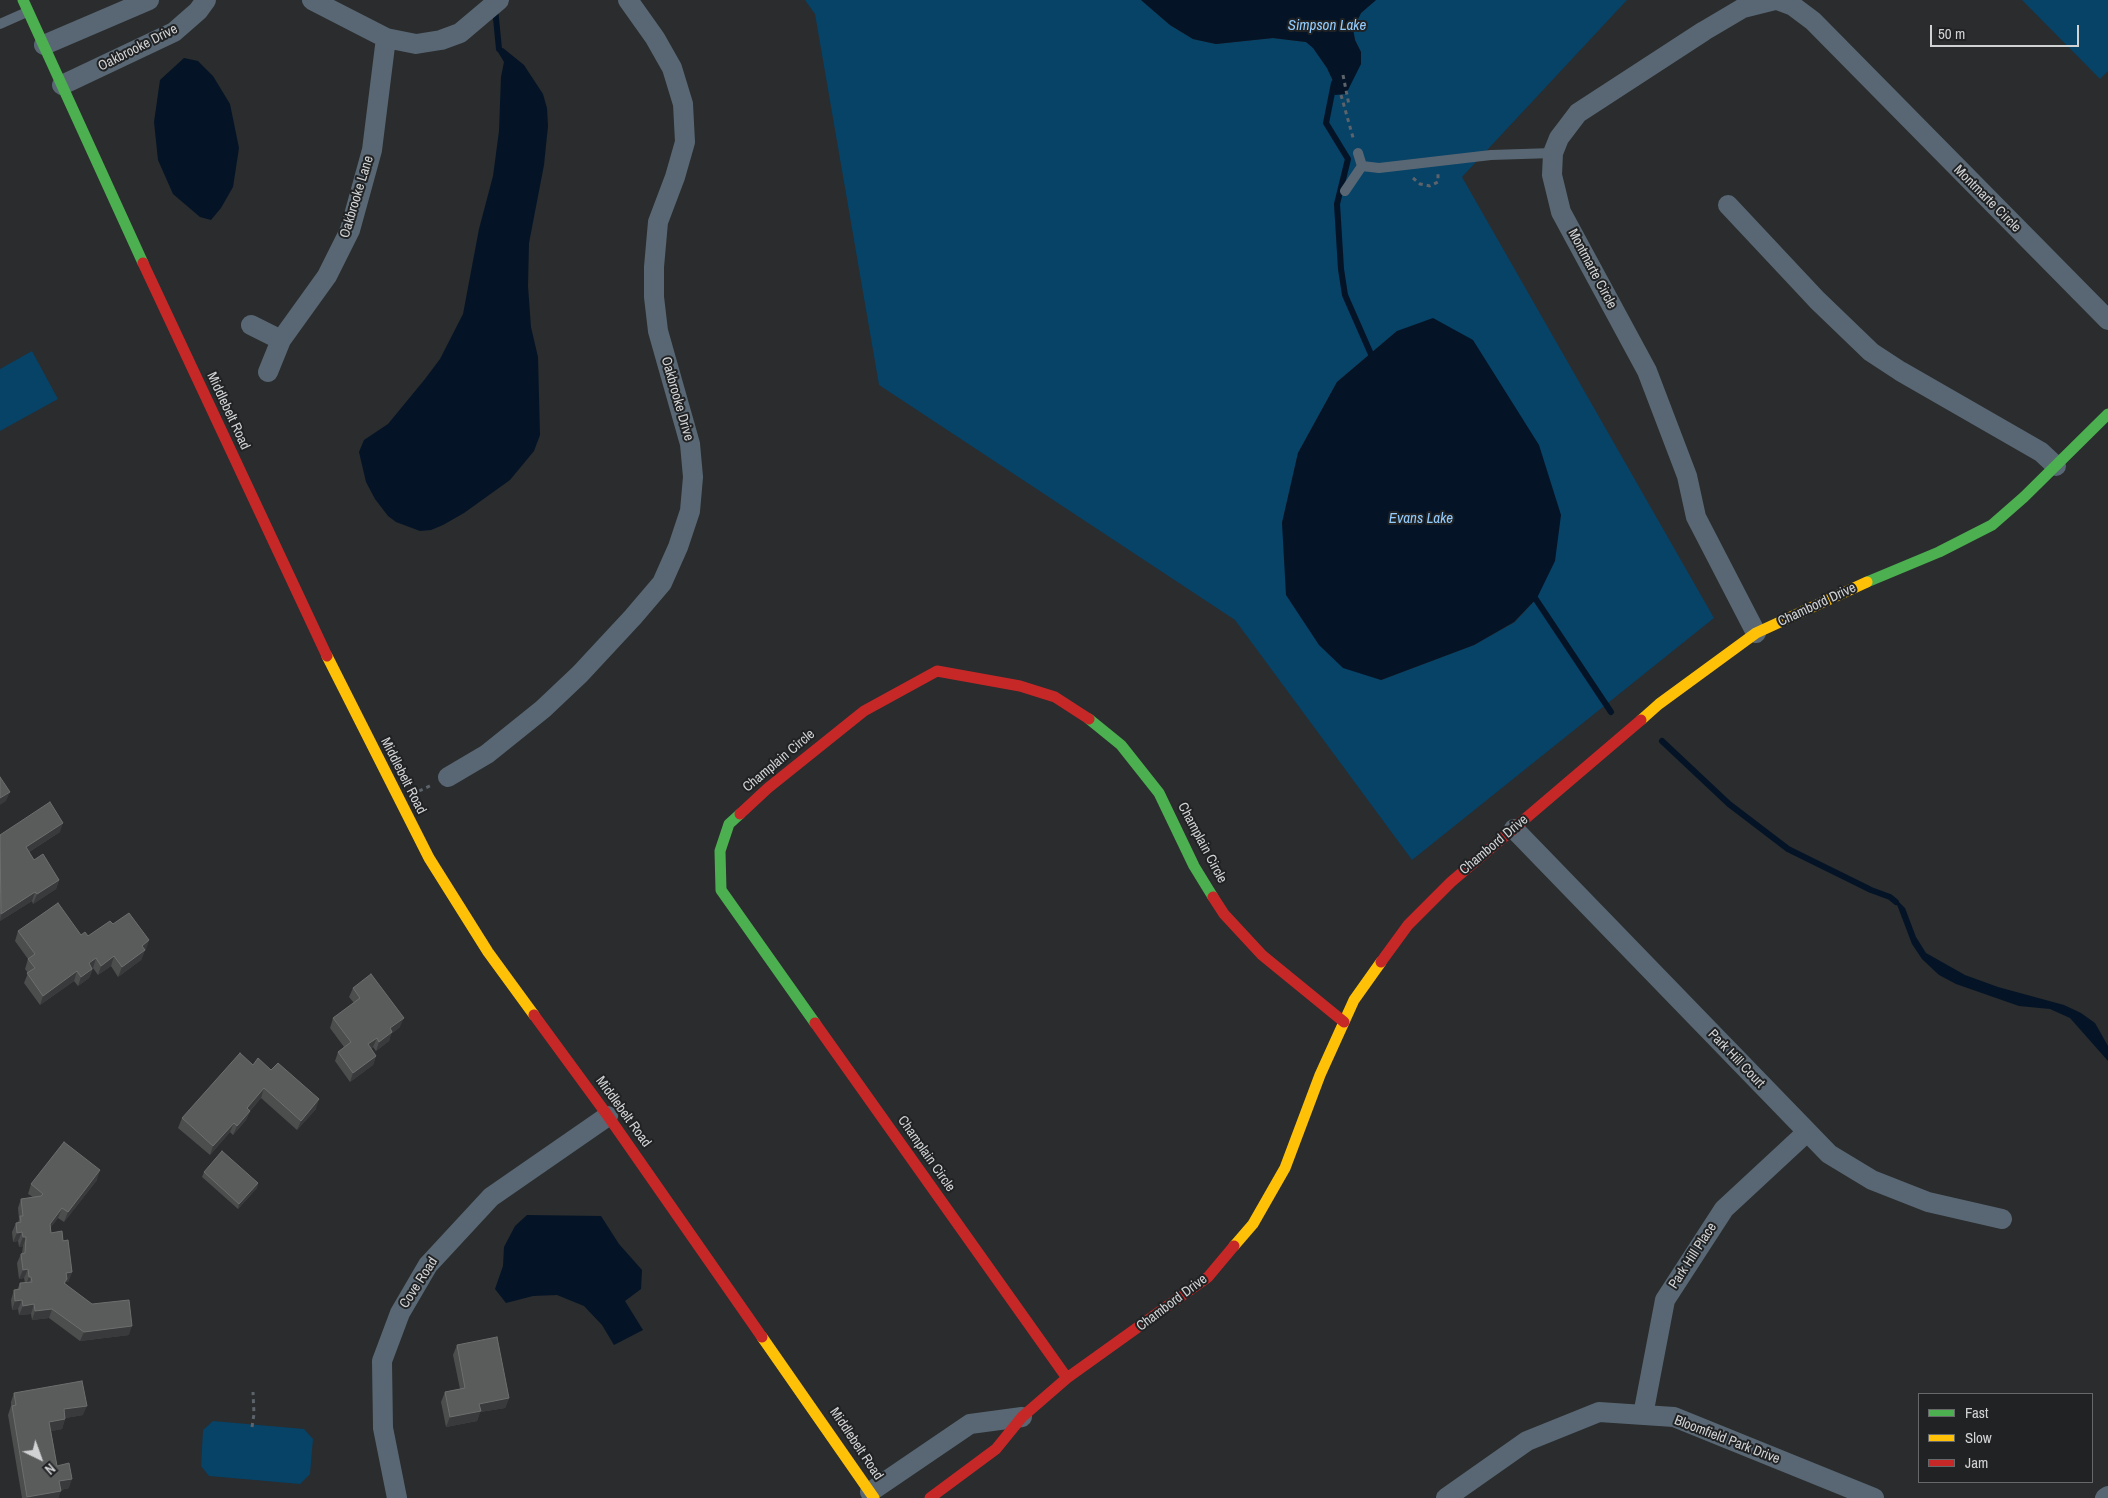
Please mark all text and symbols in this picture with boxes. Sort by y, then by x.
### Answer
scale bar [1933,15,2082,47]
water label: Simpson Lake [1288,17,1366,35]
street label: Oakbrooke Drive [96,21,180,75]
text: 50 m [1938,23,1965,44]
street label: Oakbrooke Lane [337,154,377,240]
street label: Montmarte Circle [1950,162,2024,236]
street label: Montmarte Circle [1564,226,1620,312]
street label: Oakbrooke Drive [657,355,697,443]
street label: Middlebelt Road [203,370,253,452]
water label: Evans Lake [1389,510,1453,528]
street label: Chambord Drive [1775,580,1859,630]
street label: Champlain Circle [740,726,818,796]
street label: Middlebelt Road [377,735,429,817]
street label: Champlain Circle [1174,800,1230,886]
street label: Chambord Drive [1456,812,1532,878]
street label: Park Hill Court [1704,1026,1768,1092]
street label: Middlebelt Road [592,1073,654,1151]
street label: Champlain Circle [894,1113,958,1195]
street label: Park Hill Place [1665,1220,1721,1292]
street label: Cove Road [396,1254,442,1312]
street label: Chambord Drive [1133,1271,1211,1335]
legend [1918,1393,2093,1483]
text: Fast [1965,1402,1988,1423]
street label: Middlebelt Road [826,1405,886,1483]
street label: Bloomfield Park Drive [1672,1412,1782,1468]
text: Slow [1965,1427,1992,1448]
north arrow [15,1433,65,1483]
text: Jam [1965,1452,1988,1473]
text: N [41,1460,59,1479]

